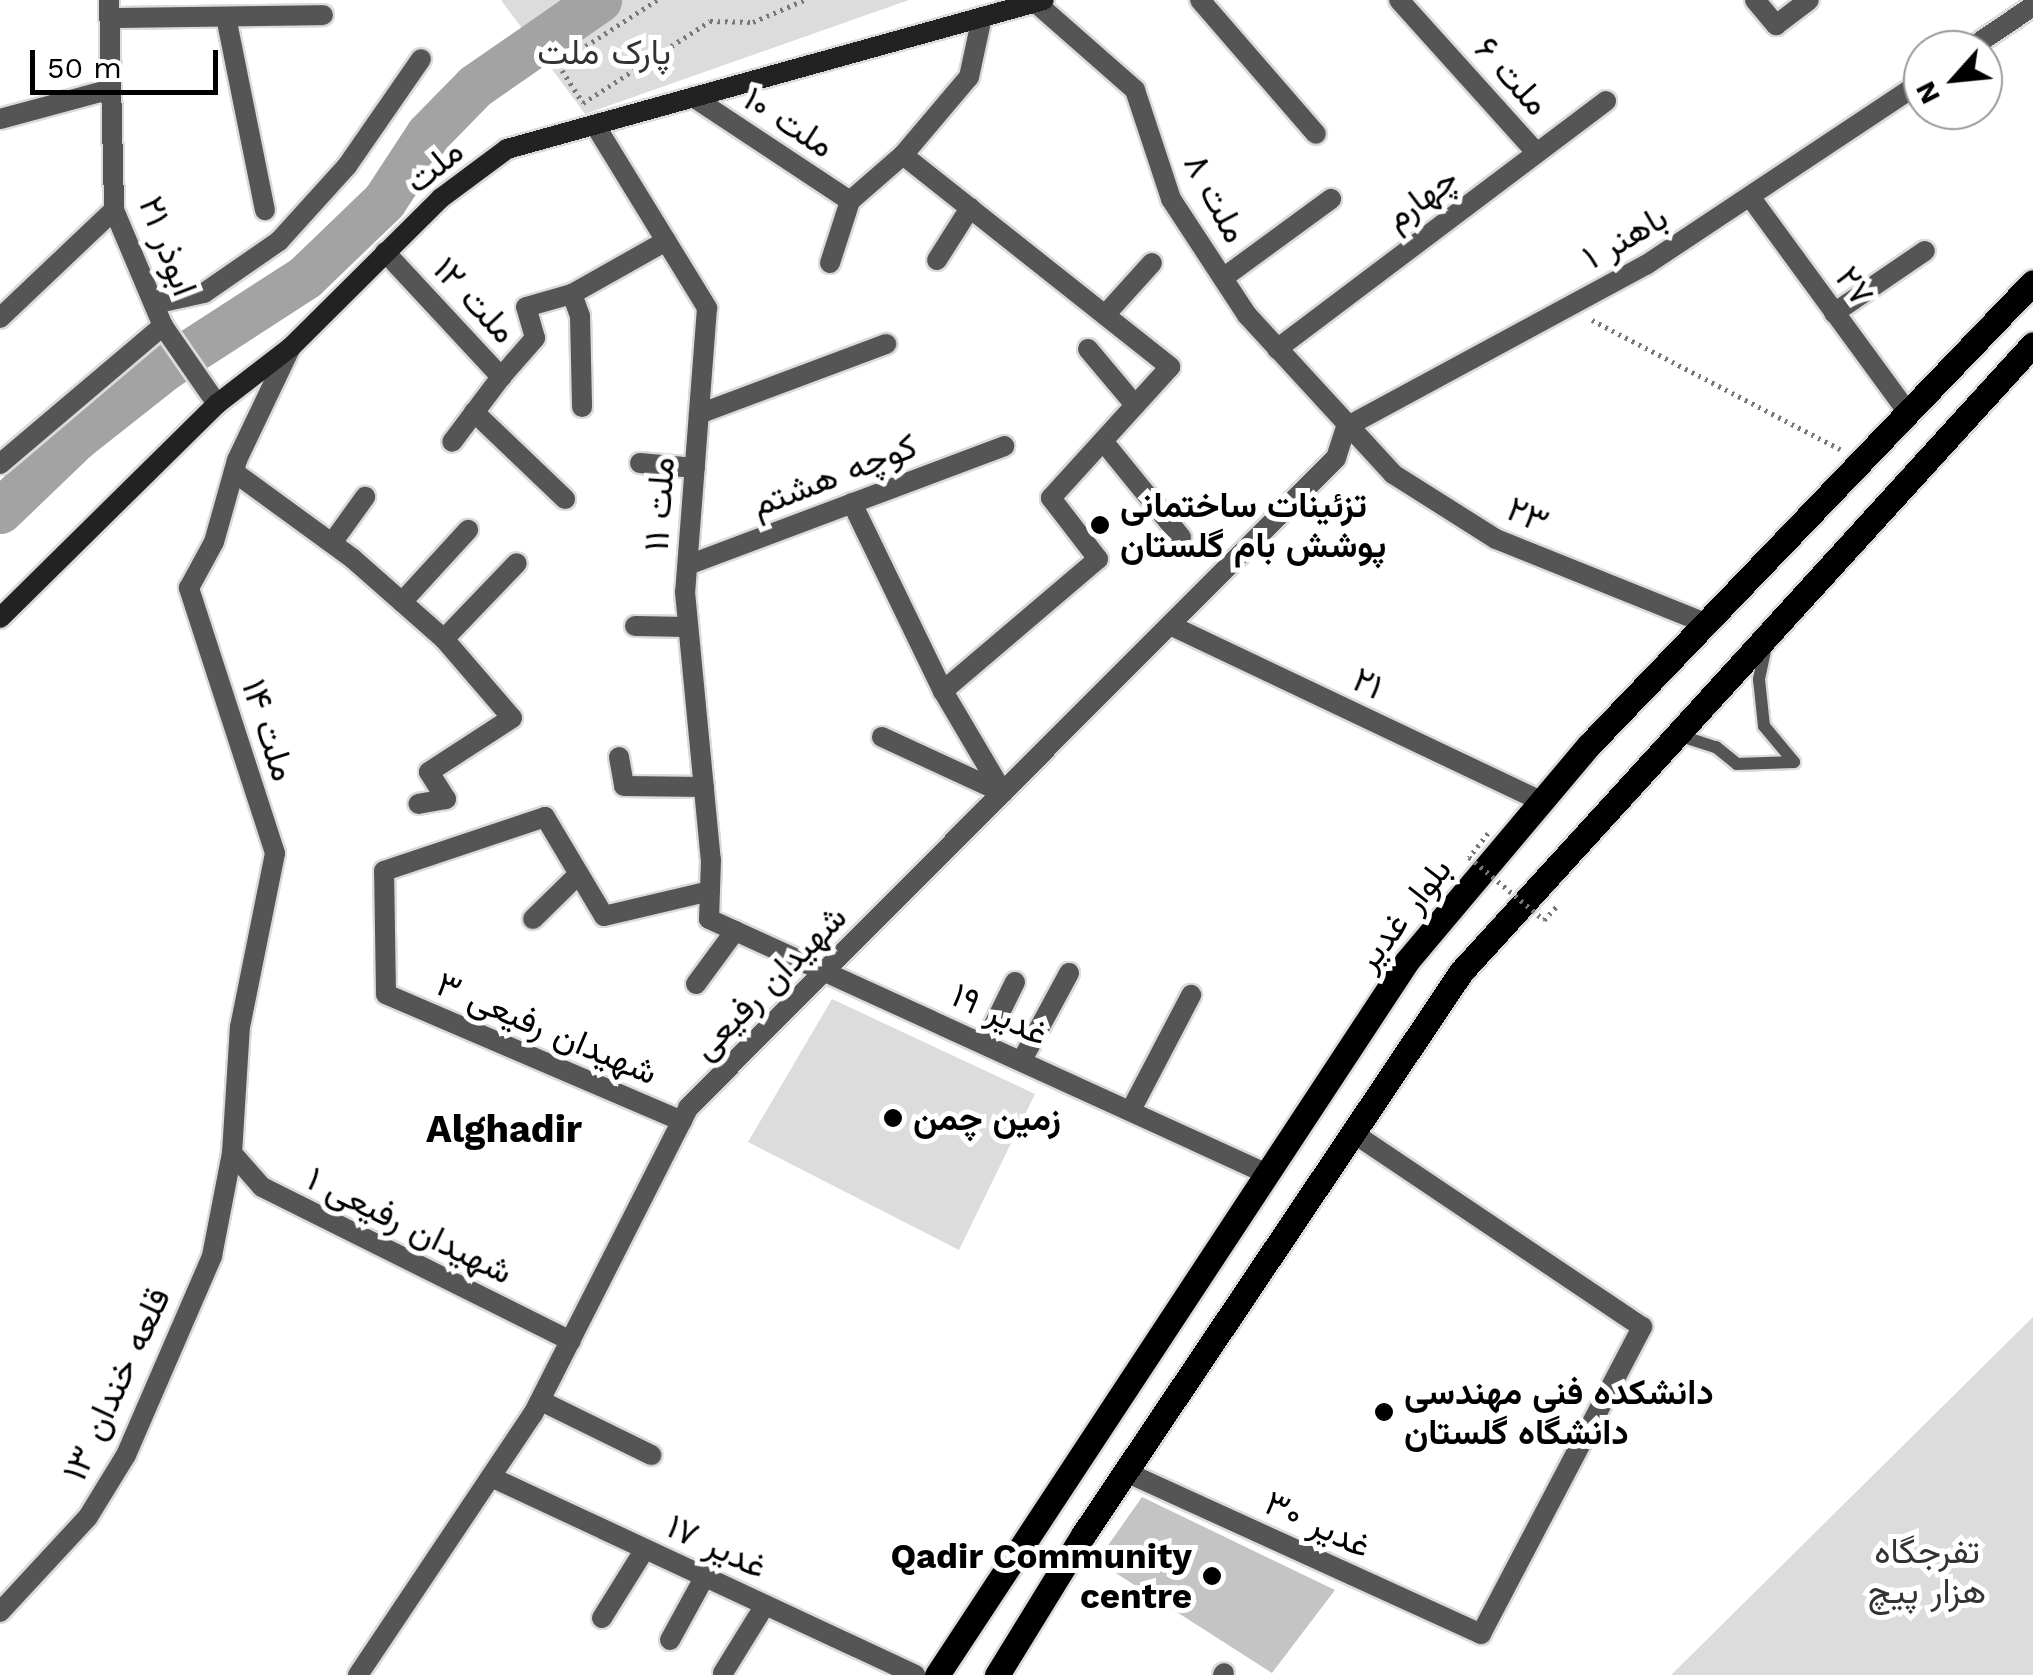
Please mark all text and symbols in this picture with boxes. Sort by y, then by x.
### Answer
street label: ۶ ملت [1466,28,1558,124]
scale bar [35,30,222,92]
north arrow [1903,30,2003,130]
park label: پارک ملت [537,31,671,73]
text: 50 m [47,50,122,85]
text: N [1908,76,1947,110]
street label: ملت ۱۰ [736,77,842,167]
street label: ملت [397,130,471,202]
street label: ۸ ملت [1175,146,1257,250]
street label: چهارم [1376,157,1466,239]
street label: ۲۱ ابوذر [130,190,206,302]
street label: باهنر ۱ [1575,196,1675,278]
street label: ۱۲ ملت [425,248,525,352]
street label: ۲۷ [1827,258,1883,314]
street label: کوچه هشتم [746,424,922,526]
street label: ۱۱ ملت [635,455,683,553]
place label: تزئینات ساختمانی پوشش بام گلستان [1120,484,1386,566]
street label: ۲۳ [1501,487,1555,543]
marker: تزئینات ساختمانی پوشش بام گلستان [1089,514,1111,536]
street label: ۲۱ [1346,658,1390,708]
street label: ۱۴ ملت [233,674,305,786]
street label: بلوار غدیر [1346,849,1460,979]
street label: شهیدان رفیعی [683,896,855,1068]
street label: ۳ شهیدان رفیعی [430,963,664,1093]
street label: ۱۹ غدیر [945,974,1055,1054]
place label: زمین چمن [913,1097,1061,1139]
district label: Alghadir [426,1107,582,1153]
marker: زمین چمن [882,1107,904,1129]
street label: ۱ شهیدان رفیعی [301,1157,519,1293]
street label: ۱۳ قلعه خندان [53,1281,179,1487]
place label: دانشکده فنی مهندسی دانشگاه گلستان [1404,1371,1714,1453]
marker: دانشکده فنی مهندسی دانشگاه گلستان [1373,1401,1395,1423]
street label: غدیر ۳۰ [1258,1481,1378,1567]
street label: ۱۷ غدیر [660,1505,774,1587]
park label: تفرجگاه هزار پیچ [1868,1530,1986,1612]
place label: Qadir Community centre [890,1535,1192,1617]
marker: Qadir Community centre [1201,1565,1223,1587]

